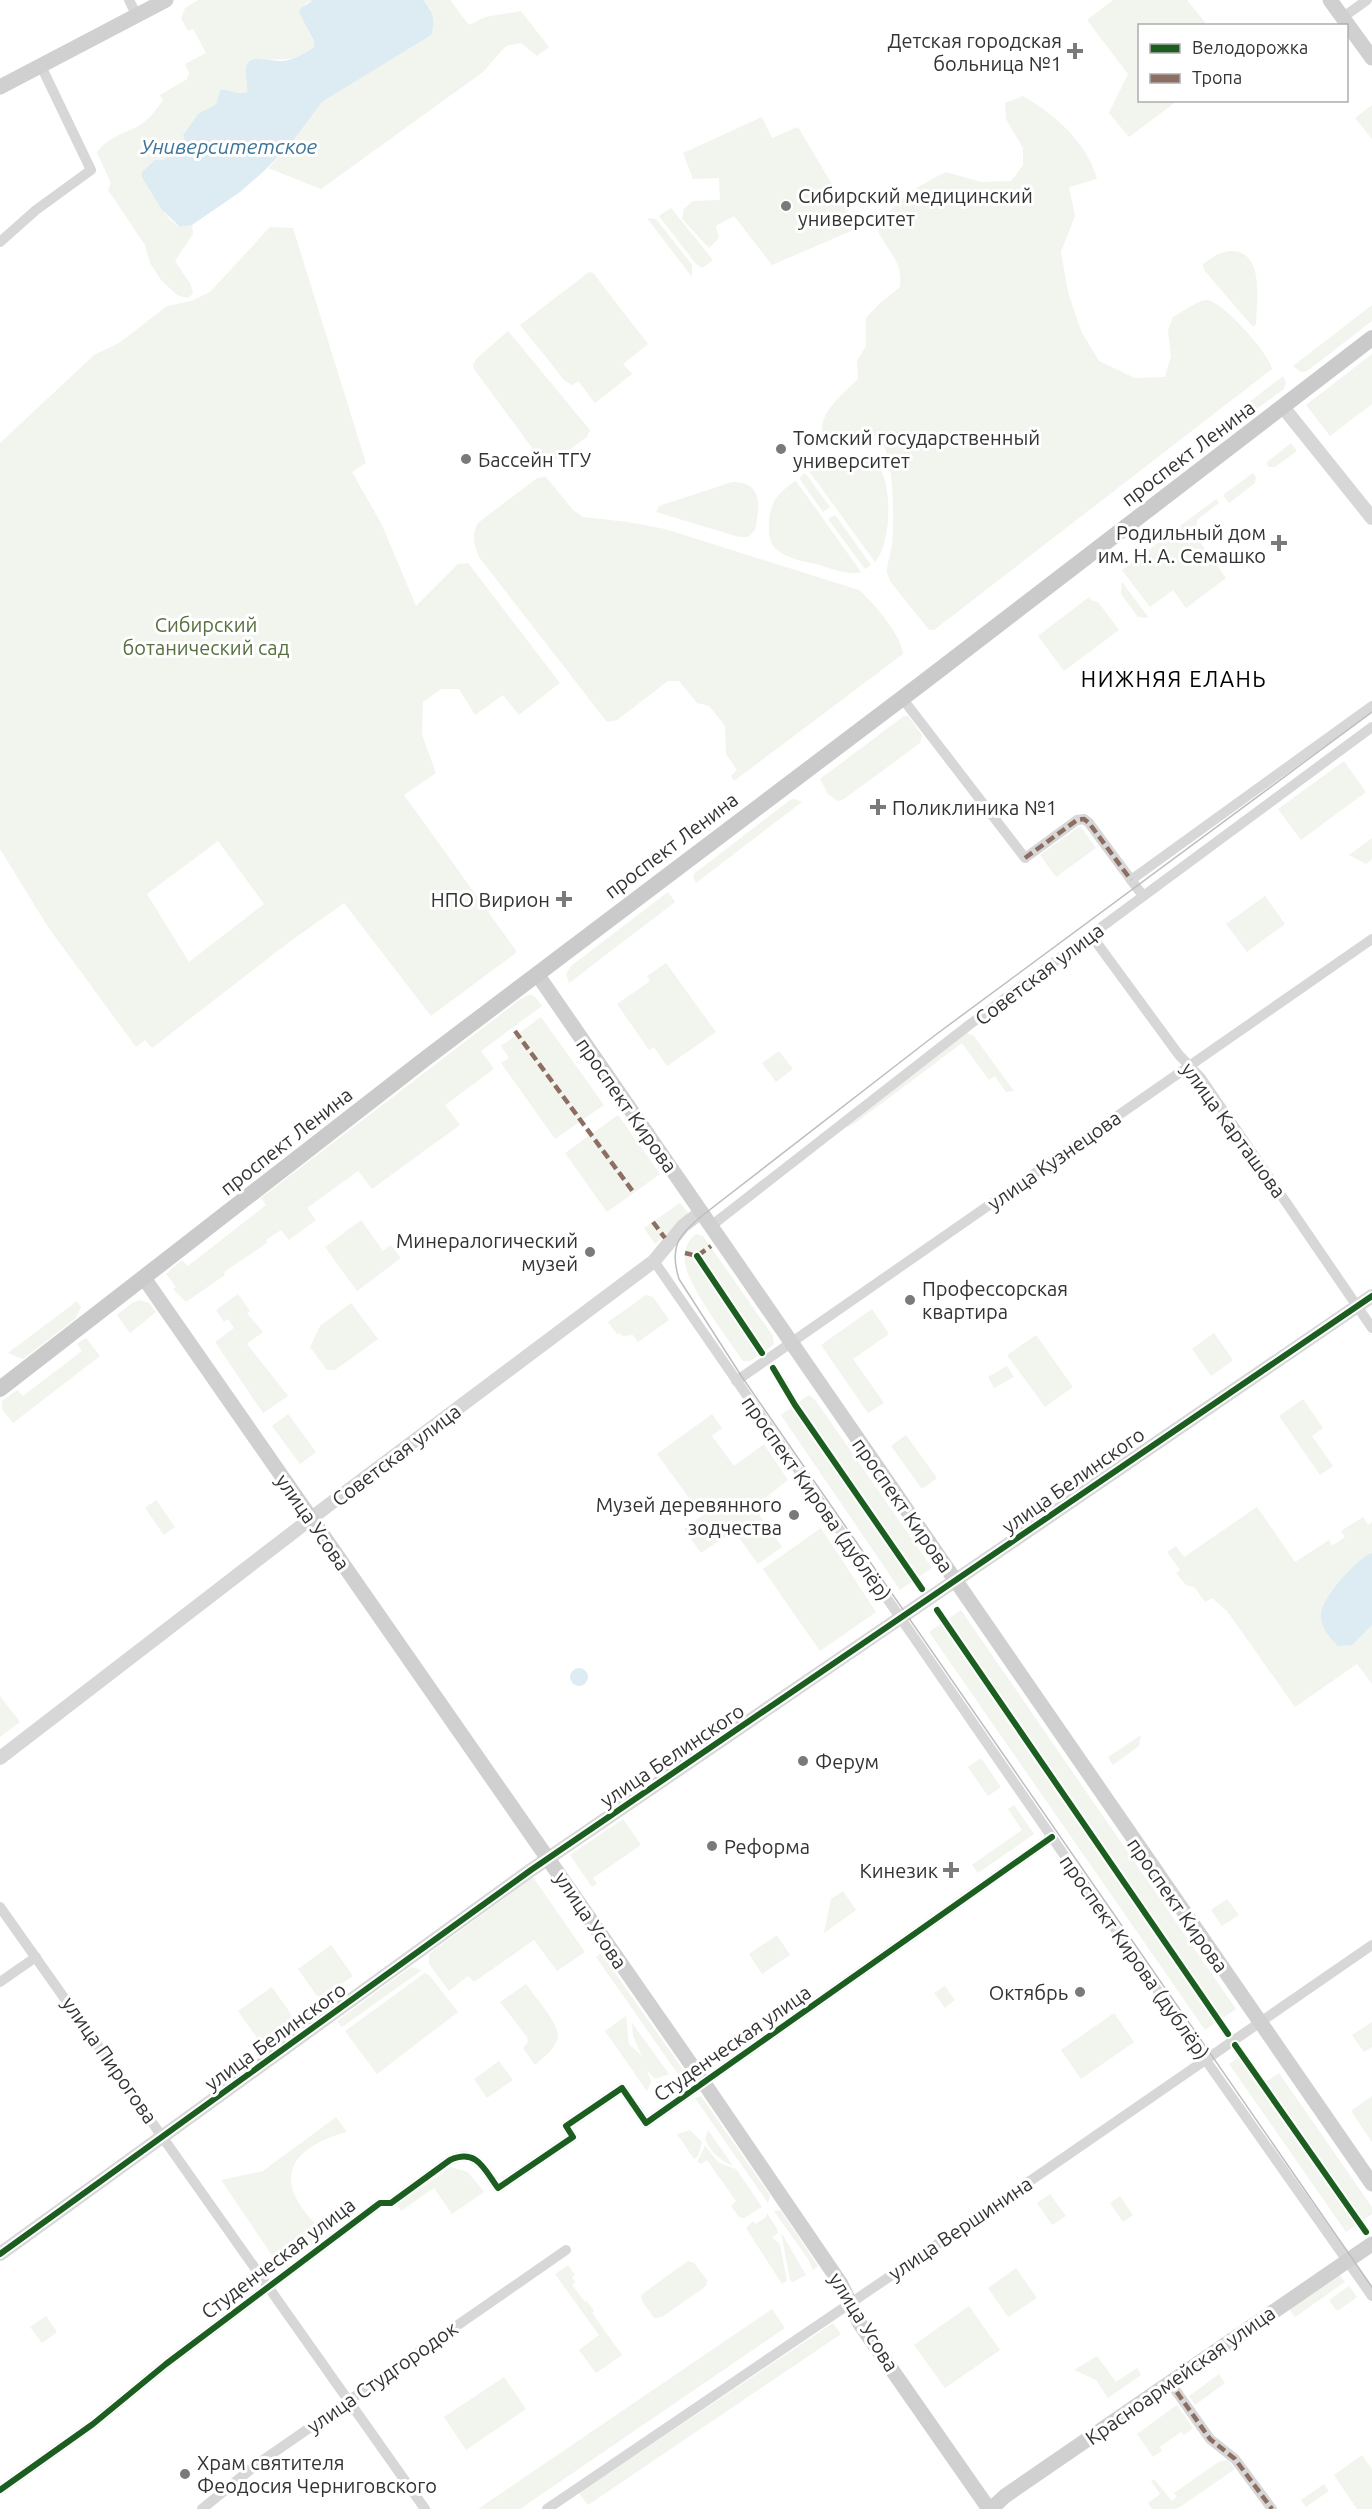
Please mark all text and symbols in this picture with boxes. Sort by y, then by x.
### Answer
legend [1138,24,1348,102]
place label: Детская городская больница №1 [887,29,1062,75]
text: Велодорожка [1192,37,1308,57]
marker: Детская городская больница №1 [1066,42,1084,60]
text: Тропа [1192,67,1242,87]
water label: Университетское [140,134,318,158]
place label: Сибирский медицинский университет [798,184,1033,230]
marker: Сибирский медицинский университет [779,199,793,213]
street label: проспект Ленина [1117,395,1259,511]
place label: Томский государственный университет [793,426,1040,472]
marker: Томский государственный университет [774,442,788,456]
place label: Бассейн ТГУ [478,448,592,471]
marker: Бассейн ТГУ [459,452,473,466]
place label: Родильный дом им. Н. А. Семашко [1098,521,1266,567]
marker: Родильный дом им. Н. А. Семашко [1270,534,1288,552]
park label: Сибирский ботанический сад [123,613,290,659]
district label: НИЖНЯЯ ЕЛАНЬ [1081,666,1267,691]
street label: проспект Ленина [600,787,742,903]
place label: Поликлиника №1 [892,796,1057,819]
marker: Поликлиника №1 [869,798,887,816]
place label: НПО Вирион [431,888,550,911]
marker: НПО Вирион [555,890,573,908]
street label: Советская улица [970,918,1108,1030]
street label: проспект Кирова [572,1033,682,1177]
street label: улица Карташова [1177,1058,1291,1202]
street label: проспект Ленина [216,1082,356,1200]
street label: улица Кузнецова [983,1105,1125,1215]
place label: Минералогический музей [396,1229,578,1275]
marker: Минералогический музей [583,1245,597,1259]
place label: Профессорская квартира [922,1277,1068,1323]
marker: Профессорская квартира [903,1293,917,1307]
street label: проспект Кирова (дублёр) [738,1391,896,1605]
street label: Советская улица [327,1399,465,1511]
street label: улица Белинского [997,1422,1149,1538]
street label: проспект Кирова [848,1433,958,1577]
street label: улица Усова [271,1469,355,1575]
place label: Музей деревянного зодчества [596,1493,782,1539]
marker: Музей деревянного зодчества [787,1508,801,1522]
street label: улица Белинского [596,1698,748,1812]
place label: Ферум [815,1750,879,1773]
marker: Ферум [796,1754,810,1768]
street label: проспект Кирова [1123,1833,1233,1977]
place label: Реформа [724,1835,810,1858]
marker: Реформа [705,1839,719,1853]
street label: проспект Кирова (дублёр) [1056,1850,1214,2064]
place label: Кинезик [860,1859,938,1882]
marker: Кинезик [942,1861,960,1879]
street label: улица Усова [550,1867,632,1973]
street label: улица Белинского [200,1977,350,2095]
street label: Студенческая улица [649,1980,815,2106]
place label: Октябрь [989,1981,1068,2004]
marker: Октябрь [1073,1985,1087,1999]
street label: улица Пирогова [58,1992,162,2128]
street label: улица Вершинина [884,2171,1036,2285]
street label: Студенческая улица [197,2193,359,2323]
street label: улица Усова [824,2268,904,2376]
street label: Красноармейская улица [1081,2301,1279,2449]
street label: улица Студгородок [302,2316,462,2438]
place label: Храм святителя Феодосия Черниговского [197,2451,437,2497]
marker: Храм святителя Феодосия Черниговского [178,2467,192,2481]

